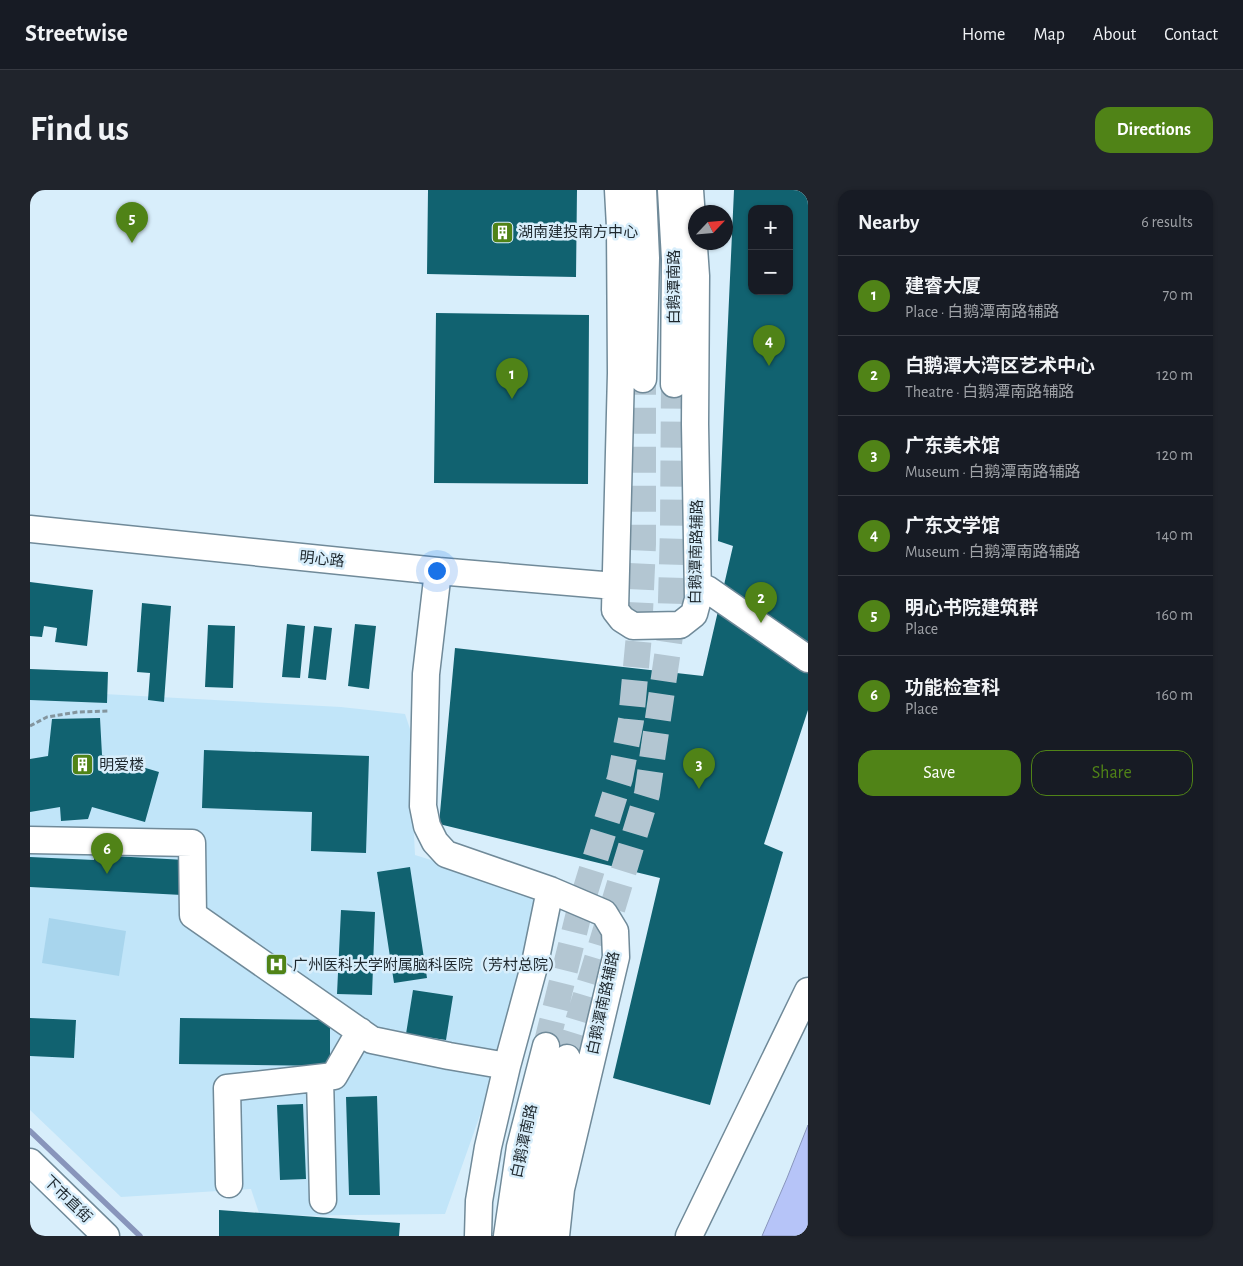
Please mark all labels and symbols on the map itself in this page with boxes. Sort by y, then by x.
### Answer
pin: 5 [116,202,148,243]
north arrow [688,205,733,250]
building icon: 湖南建投南方中心 [490,220,514,244]
place label: 湖南建投南方中心 [518,224,638,240]
street label: 白鹅潭南路 [665,249,682,325]
pin: 4 [753,325,785,366]
pin: 1 [496,358,528,399]
street label: 白鹅潭南路辅路 [686,499,705,605]
street label: 明心路 [299,549,345,569]
your location [424,558,450,584]
pin: 2 [745,582,777,623]
pin: 3 [683,748,715,789]
building icon: 明爱楼 [71,753,95,777]
place label: 明爱楼 [99,757,144,773]
pin: 6 [91,833,123,874]
street label: 白鹅潭南路辅路 [583,950,622,1056]
hospital icon: 广州医科大学附属脑科医院（芳村总院） [265,953,289,977]
place label: 广州医科大学附属脑科医院（芳村总院） [293,956,563,973]
street label: 白鹅潭南路 [507,1102,540,1179]
street label: 下市直街 [41,1172,95,1226]

